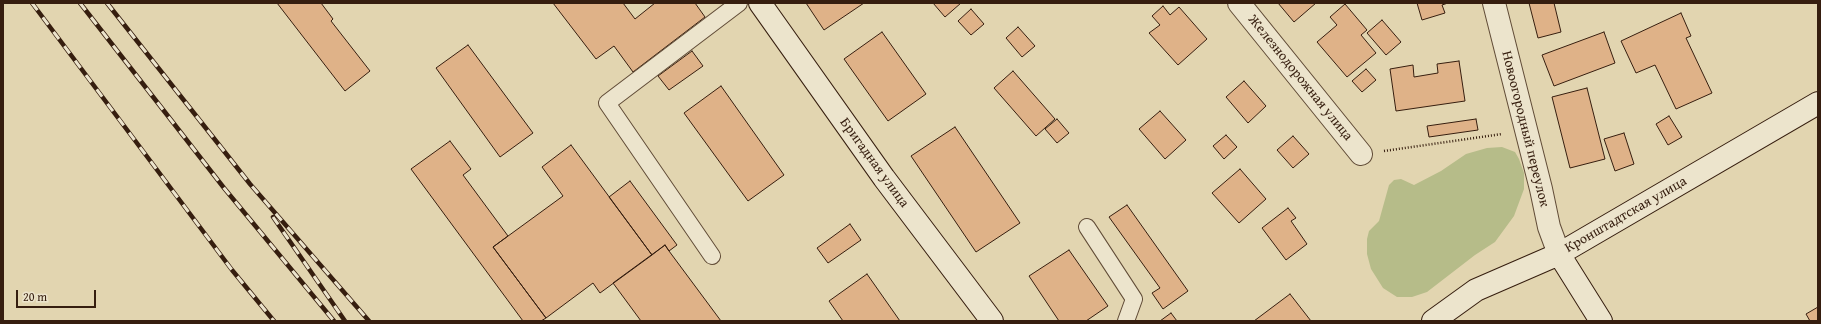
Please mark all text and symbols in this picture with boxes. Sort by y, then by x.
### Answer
street label: Железнодорожная улица [1244,12,1356,144]
street label: Новоогородный переулок [1497,49,1553,209]
street label: Бригадная улица [836,115,912,211]
street label: Кронштадтская улица [1562,173,1690,257]
scale bar [18,282,98,308]
text: 20 m [23,288,47,305]

